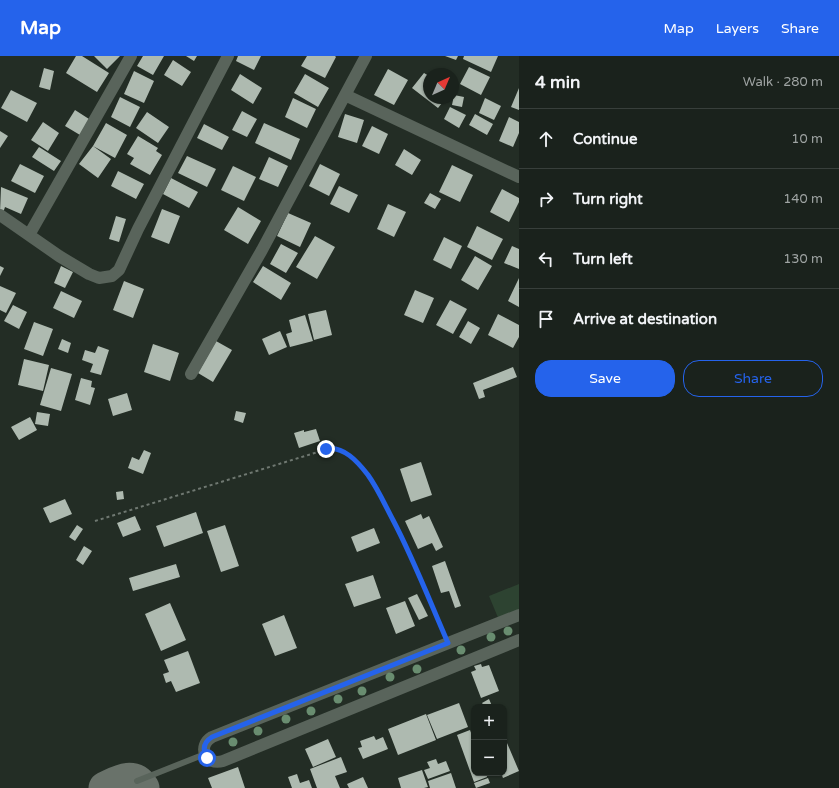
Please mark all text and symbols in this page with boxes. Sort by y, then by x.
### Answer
text: Map [20,17,61,39]
text: Map [664,20,694,37]
text: Layers [716,20,759,37]
text: Share [781,20,819,37]
north arrow [423,68,459,104]
text: 4 min [535,72,580,93]
text: Walk · 280 m [743,74,823,90]
icon: ahead [535,128,557,150]
text: Continue [573,130,637,148]
text: 10 m [791,131,823,147]
icon: right [535,188,557,210]
text: Turn right [573,190,643,208]
text: 140 m [783,191,823,207]
icon: left [535,248,557,270]
text: Turn left [573,250,633,268]
text: 130 m [783,251,823,267]
icon: arrive [535,308,557,330]
text: Arrive at destination [573,310,717,328]
button: Save [535,360,675,397]
button: Share [683,360,823,397]
route end [317,440,335,458]
map controls [471,704,507,776]
button: + [471,704,507,740]
button: − [471,740,507,776]
route start [198,749,216,767]

